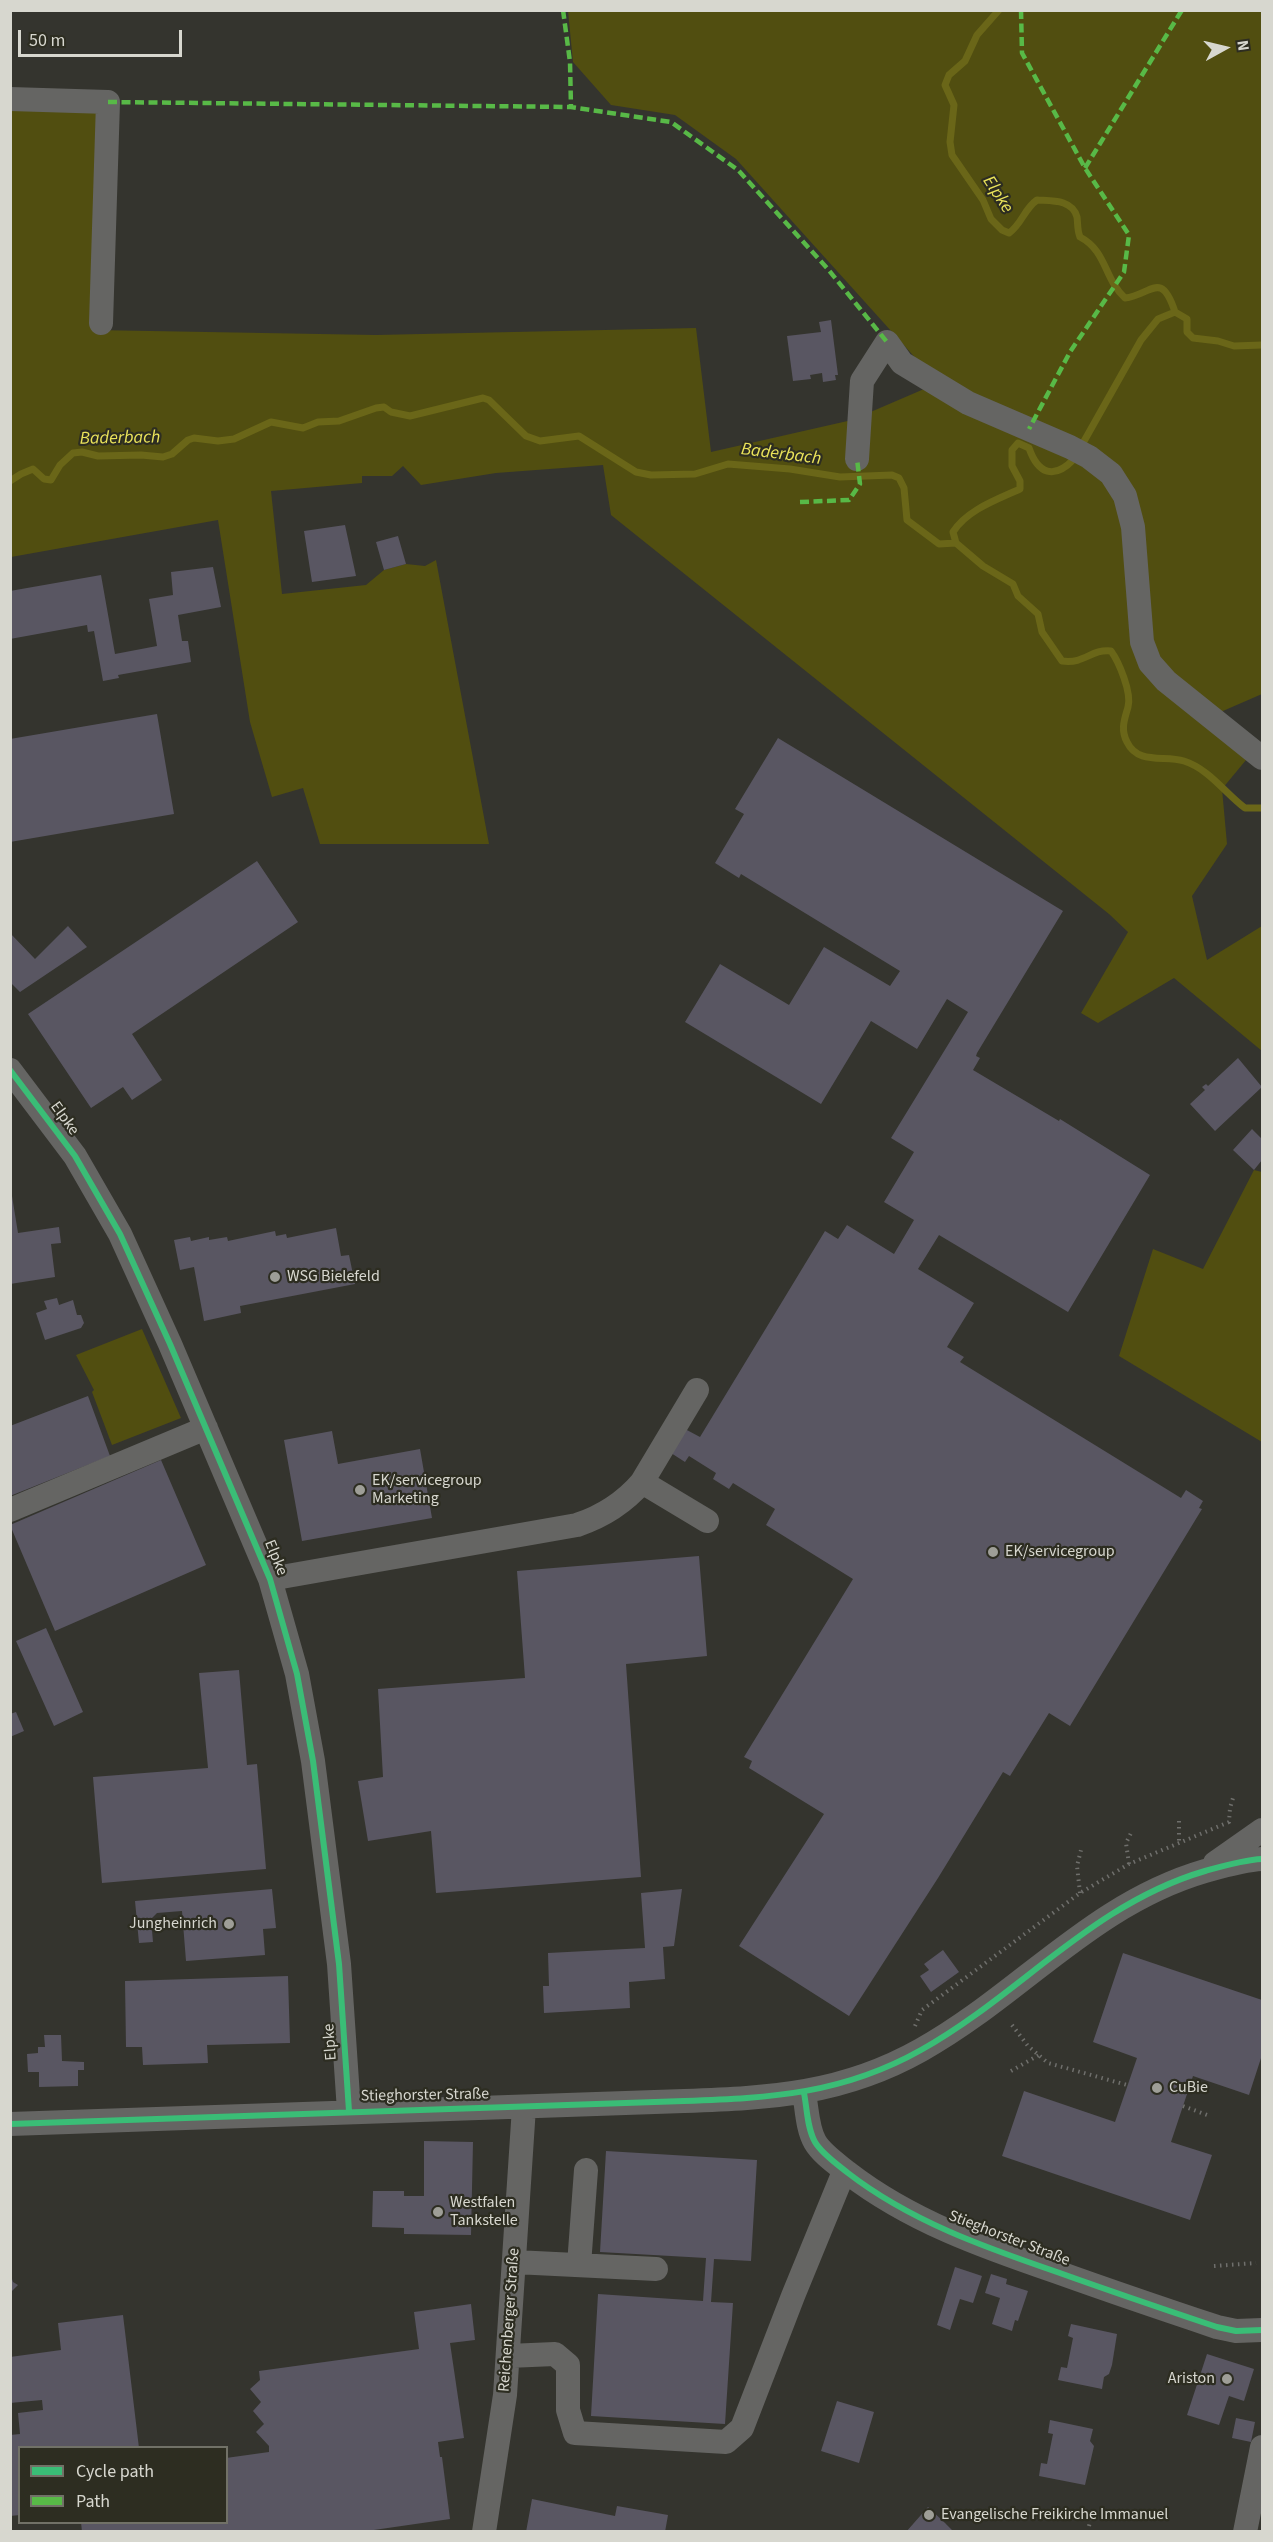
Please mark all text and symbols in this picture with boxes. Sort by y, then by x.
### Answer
scale bar [21,18,184,56]
north arrow [1195,18,1255,78]
text: 50 m [29,28,65,53]
text: N [1231,39,1254,52]
water label: Elpke [977,172,1017,218]
water label: Baderbach [79,427,161,451]
water label: Baderbach [740,439,822,471]
street label: Elpke [45,1098,83,1140]
place label: WSG Bielefeld [287,1267,380,1287]
marker: WSG Bielefeld [268,1270,282,1284]
place label: EK/servicegroup Marketing [372,1471,482,1509]
marker: EK/servicegroup Marketing [353,1483,367,1497]
street label: Elpke [259,1537,291,1579]
place label: EK/servicegroup [1005,1542,1115,1562]
marker: EK/servicegroup [986,1545,1000,1559]
place label: Jungheinrich [129,1914,217,1934]
marker: Jungheinrich [222,1917,236,1931]
street label: Elpke [320,2023,342,2061]
place label: CuBie [1169,2078,1208,2098]
marker: CuBie [1150,2081,1164,2095]
street label: Stieghorster Straße [361,2085,489,2107]
place label: Westfalen Tankstelle [450,2193,518,2231]
marker: Westfalen Tankstelle [431,2205,445,2219]
street label: Stieghorster Straße [946,2207,1072,2271]
street label: Reichenberger Straße [495,2247,525,2393]
place label: Ariston [1168,2369,1215,2389]
marker: Ariston [1220,2372,1234,2386]
legend [18,2446,228,2524]
text: Cycle path [76,2459,154,2484]
text: Path [76,2489,110,2514]
place label: Evangelische Freikirche Immanuel [941,2505,1168,2525]
marker: Evangelische Freikirche Immanuel [922,2508,936,2522]

